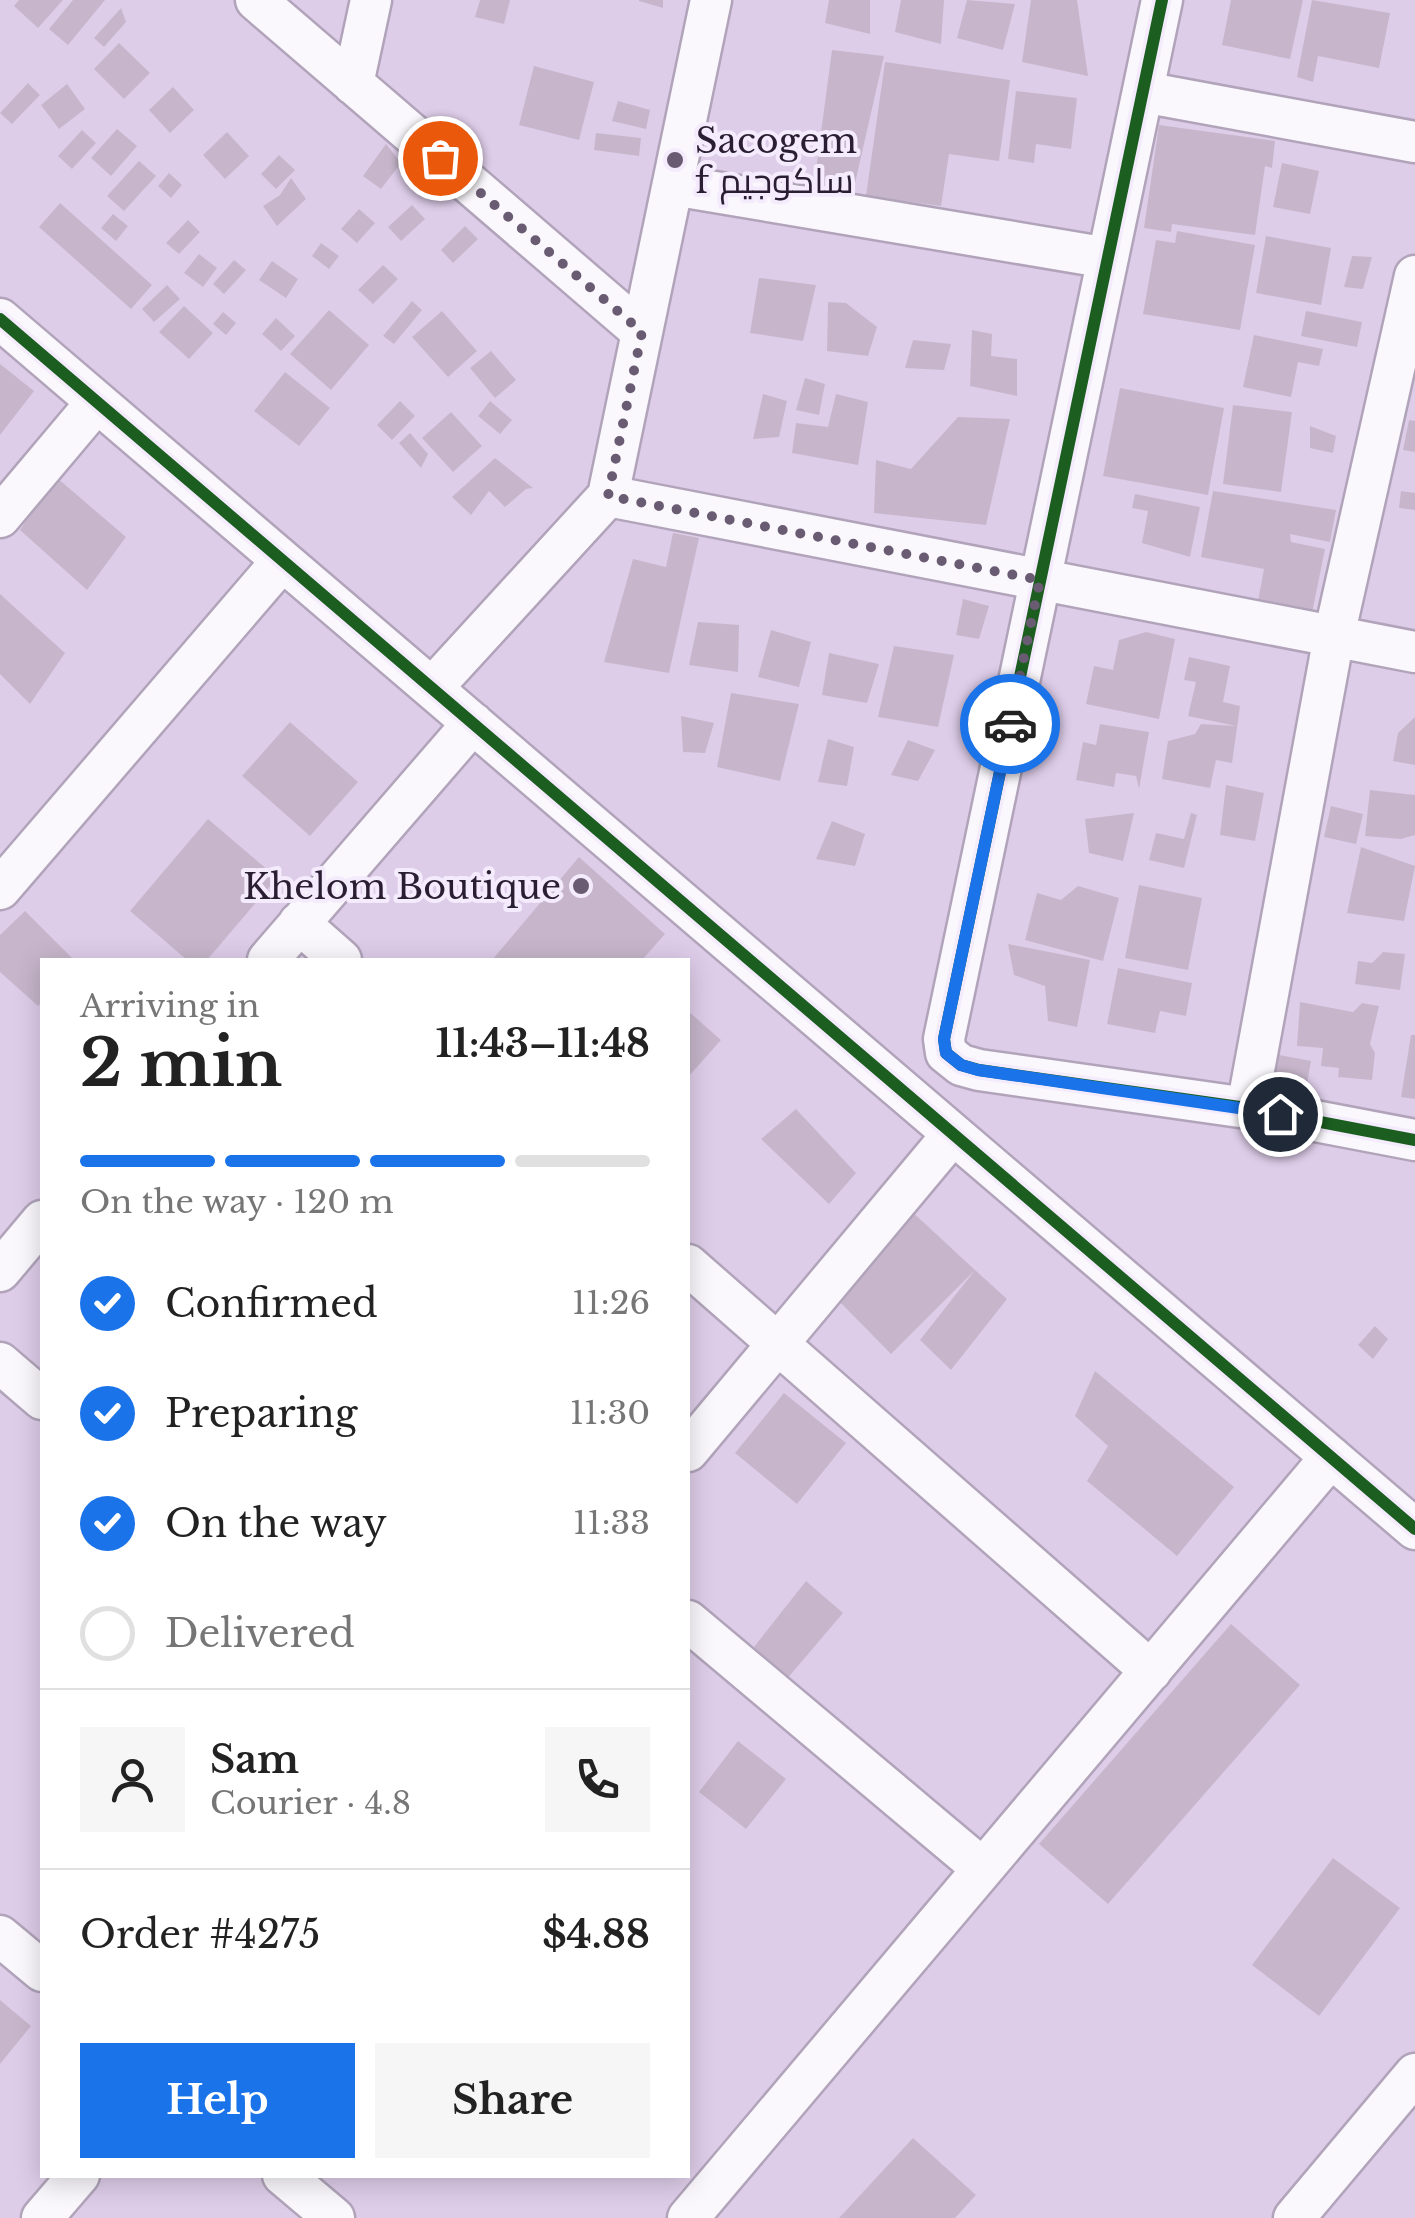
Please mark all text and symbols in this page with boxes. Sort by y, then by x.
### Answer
pin [398,116,483,201]
place label: Sacogem f ساكوجيم [695,119,857,205]
icon: bag [413,131,468,186]
marker: Sacogem f ساكوجيم [664,149,686,171]
courier [960,674,1060,774]
icon: car [983,697,1038,752]
place label: Khelom Boutique [243,865,561,908]
marker: Khelom Boutique [570,875,592,897]
text: Arriving in [80,986,259,1026]
text: 11:43–11:48 [436,1020,650,1067]
text: 2 min [80,1023,282,1104]
pin [1238,1072,1323,1157]
icon: home [1253,1087,1308,1142]
text: On the way · 120 m [80,1182,394,1222]
icon: check [80,1276,135,1331]
text: Confirmed [165,1280,378,1327]
text: 11:26 [572,1283,650,1323]
icon: check [80,1386,135,1441]
text: Preparing [165,1390,357,1437]
text: 11:30 [570,1393,650,1433]
icon: check [80,1496,135,1551]
text: On the way [165,1500,387,1547]
text: 11:33 [573,1503,650,1543]
text: Delivered [165,1610,355,1657]
button: person [80,1727,185,1832]
button: phone [545,1727,650,1832]
text: Sam [210,1736,299,1783]
text: Courier · 4.8 [210,1783,411,1823]
text: Order #4275 [80,1911,320,1958]
text: $4.88 [542,1911,650,1958]
button: Help [80,2043,355,2158]
button: Share [375,2043,650,2158]

